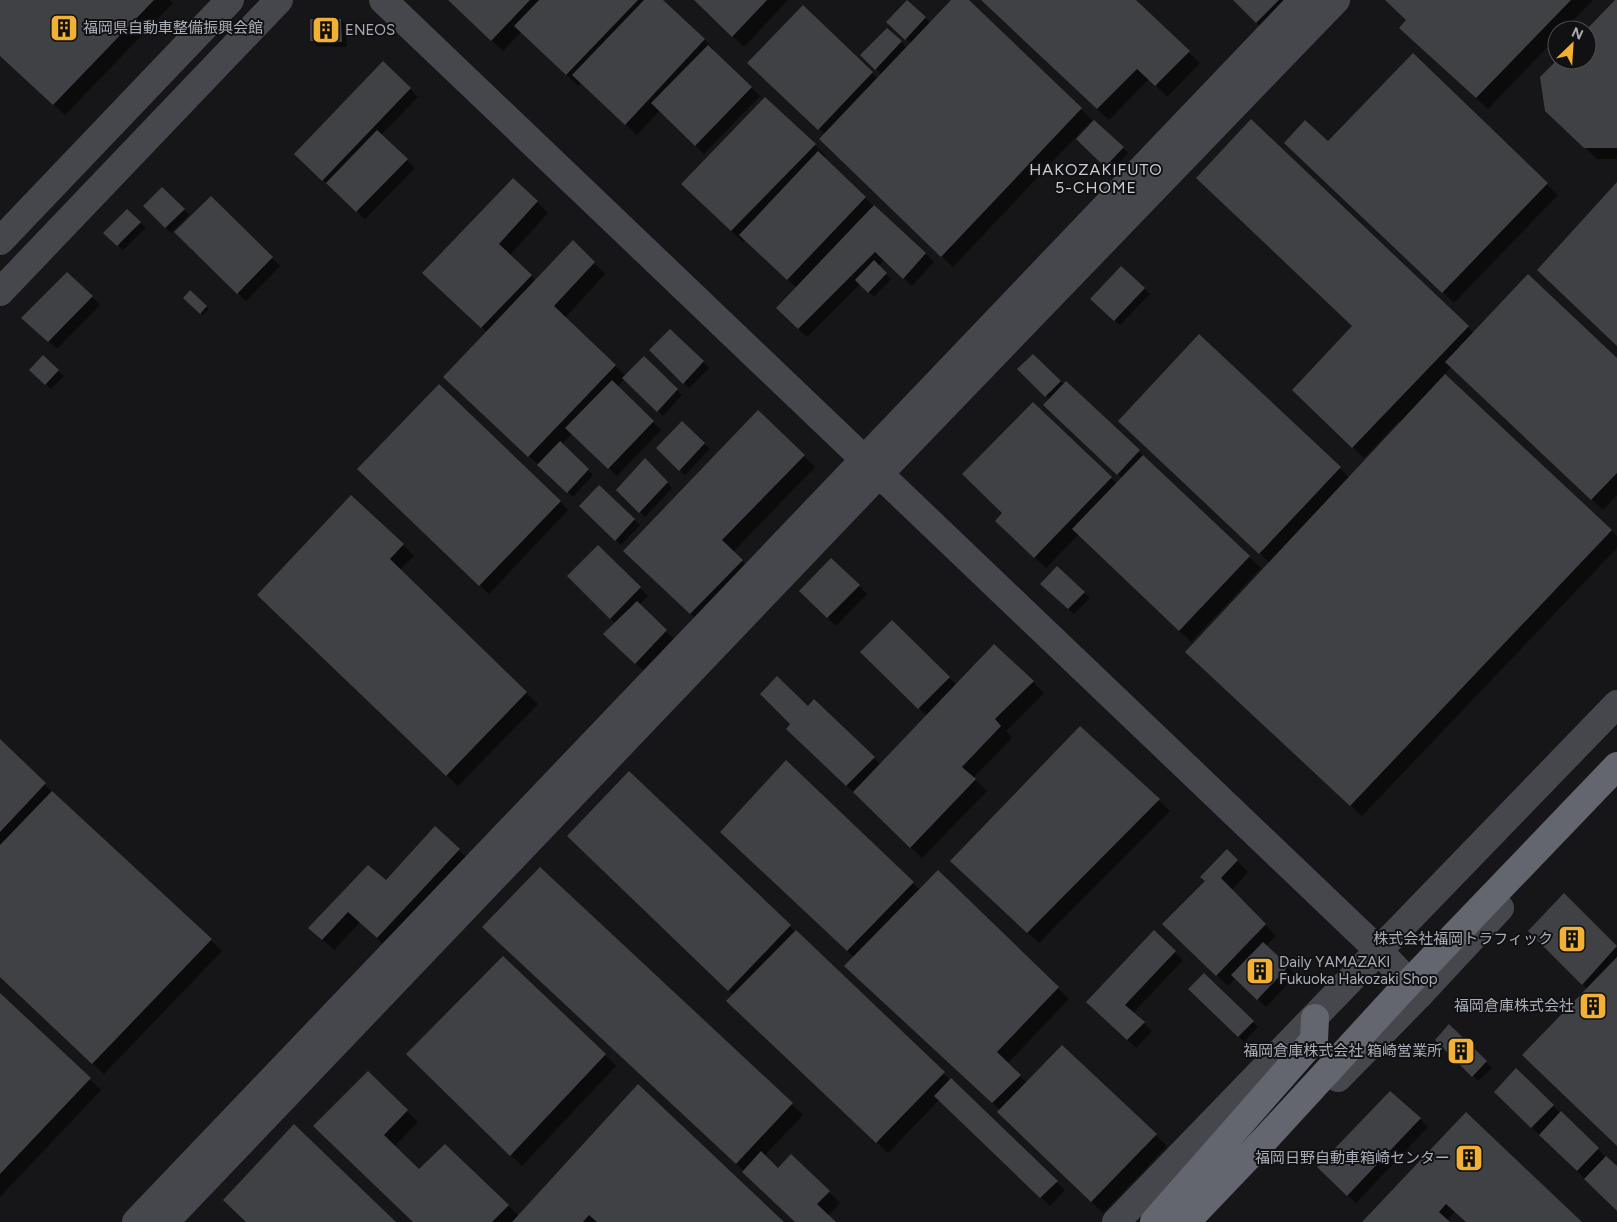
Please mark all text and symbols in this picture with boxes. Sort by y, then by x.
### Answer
building icon: 福岡県自動車整備振興会館 [49,13,79,43]
building icon: ENEOS [311,15,341,45]
place label: 福岡県自動車整備振興会館 [83,19,263,37]
north arrow [1547,20,1597,70]
place label: ENEOS [345,21,395,39]
text: N [1569,24,1586,44]
district label: HAKOZAKIFUTO 5-CHOME [1029,160,1163,197]
building icon: 株式会社福岡トラフィック [1557,924,1587,954]
place label: 株式会社福岡トラフィック [1373,930,1553,948]
place label: Daily YAMAZAKI Fukuoka Hakozaki Shop [1279,953,1438,988]
building icon: Daily YAMAZAKI Fukuoka Hakozaki Shop [1245,956,1275,986]
building icon: 福岡倉庫株式会社 [1578,991,1608,1021]
place label: 福岡倉庫株式会社 [1454,997,1574,1015]
building icon: 福岡倉庫株式会社 箱崎営業所 [1446,1036,1476,1066]
place label: 福岡倉庫株式会社 箱崎営業所 [1243,1042,1442,1060]
building icon: 福岡日野自動車箱崎センター [1454,1143,1484,1173]
place label: 福岡日野自動車箱崎センター [1255,1149,1450,1167]

